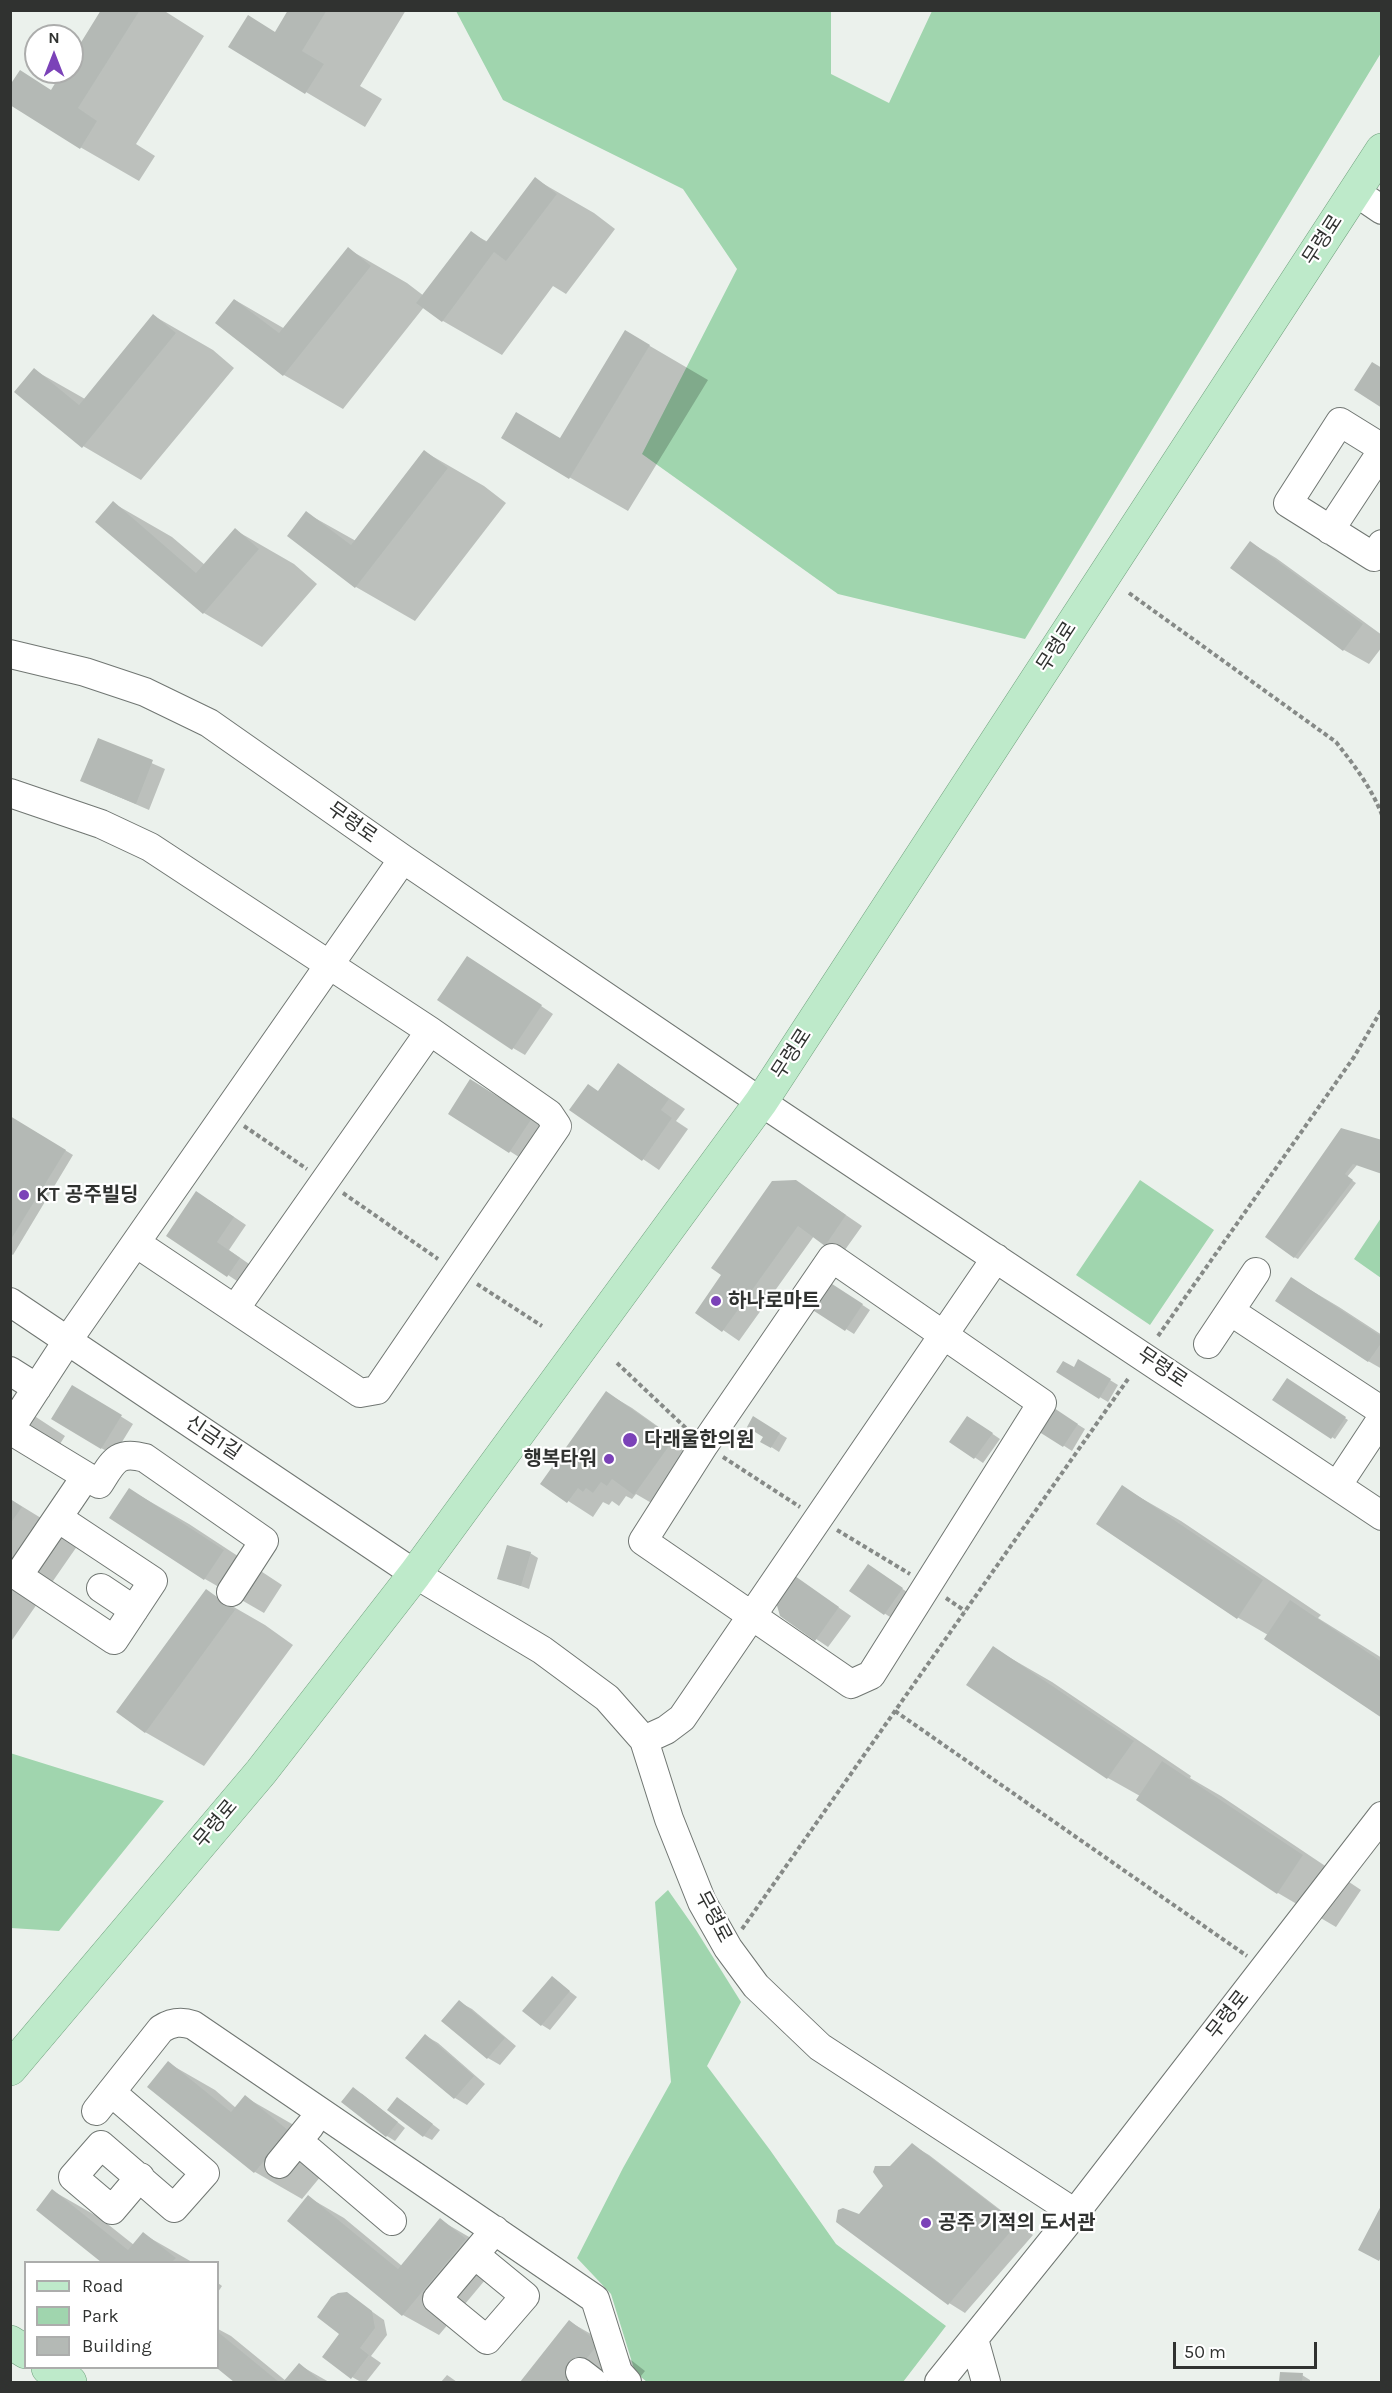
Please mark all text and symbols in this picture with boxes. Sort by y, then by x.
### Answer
north arrow [24,24,84,84]
text: N [48,28,60,47]
street label: 무령로 [1298,210,1348,270]
street label: 무령로 [1032,617,1082,677]
street label: 무령로 [323,797,381,849]
street label: 무령로 [767,1024,817,1084]
place label: KT 공주빌딩 [36,1183,138,1207]
marker: KT 공주빌딩 [17,1188,31,1202]
place label: 하나로마트 [728,1289,820,1313]
marker: 하나로마트 [709,1294,723,1308]
street label: 무령로 [1132,1343,1192,1393]
street label: 신금1길 [181,1411,245,1465]
place label: 다래울한의원 [644,1428,754,1452]
marker: 다래울한의원 [621,1431,639,1449]
place label: 행복타워 [523,1447,597,1471]
marker: 행복타워 [602,1452,616,1466]
street label: 무령로 [189,1795,243,1853]
street label: 무령로 [689,1887,737,1947]
street label: 무령로 [1202,1986,1254,2044]
place label: 공주 기적의 도서관 [938,2211,1095,2235]
marker: 공주 기적의 도서관 [919,2216,933,2230]
legend [24,2261,219,2369]
text: Road [82,2275,123,2297]
text: Park [82,2305,119,2327]
scale bar [1176,2330,1320,2368]
text: Building [82,2335,152,2357]
text: 50 m [1184,2341,1226,2363]

